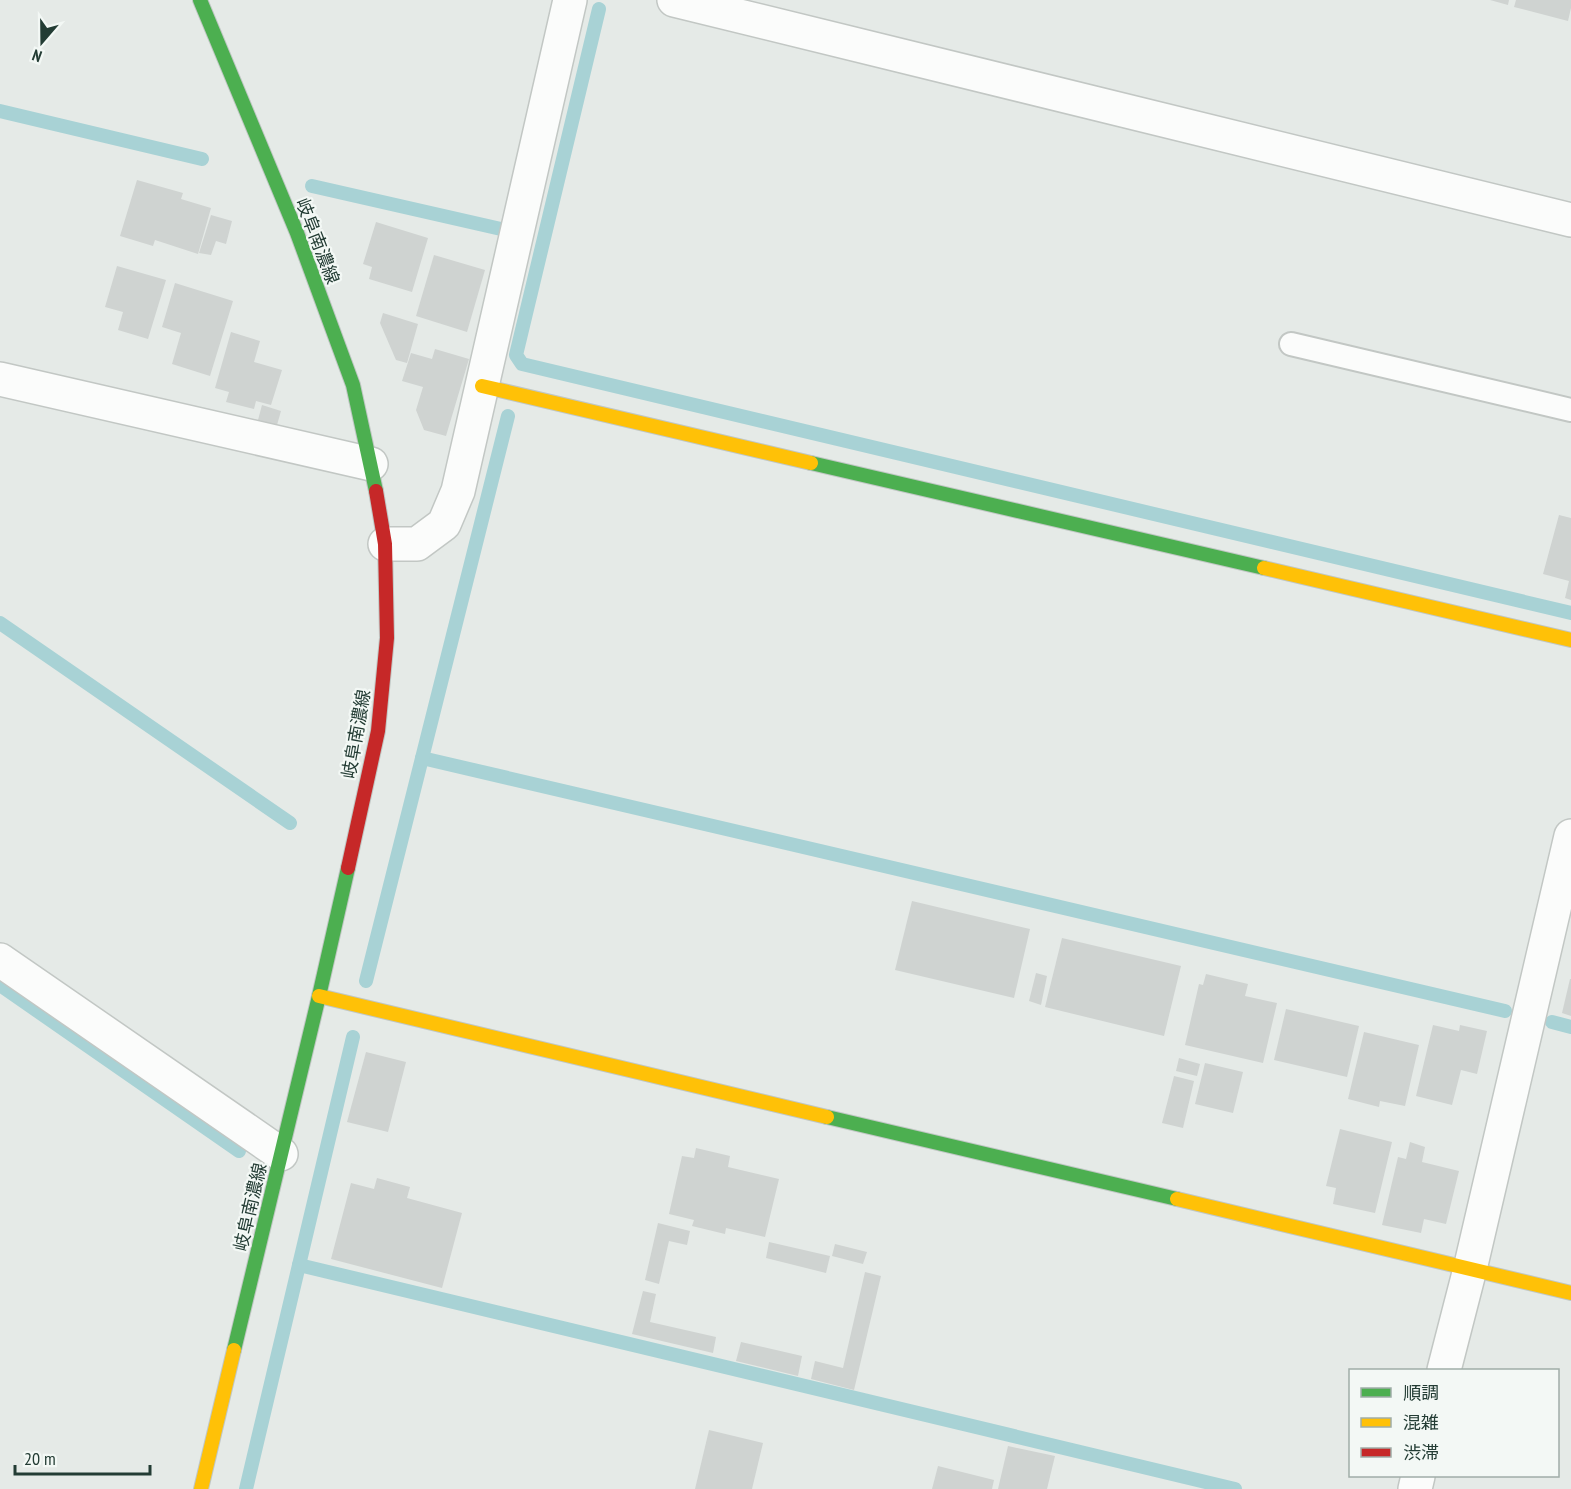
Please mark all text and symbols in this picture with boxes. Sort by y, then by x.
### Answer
north arrow [12,12,72,72]
text: N [29,45,44,67]
street label: 岐阜南濃線 [291,195,345,287]
street label: 岐阜南濃線 [337,688,375,780]
street label: 岐阜南濃線 [229,1161,271,1253]
legend [1349,1369,1559,1477]
text: 順調 [1403,1381,1439,1404]
text: 混雑 [1403,1411,1439,1434]
scale bar [15,1438,150,1476]
text: 渋滞 [1403,1441,1439,1464]
text: 20 m [24,1447,56,1470]

